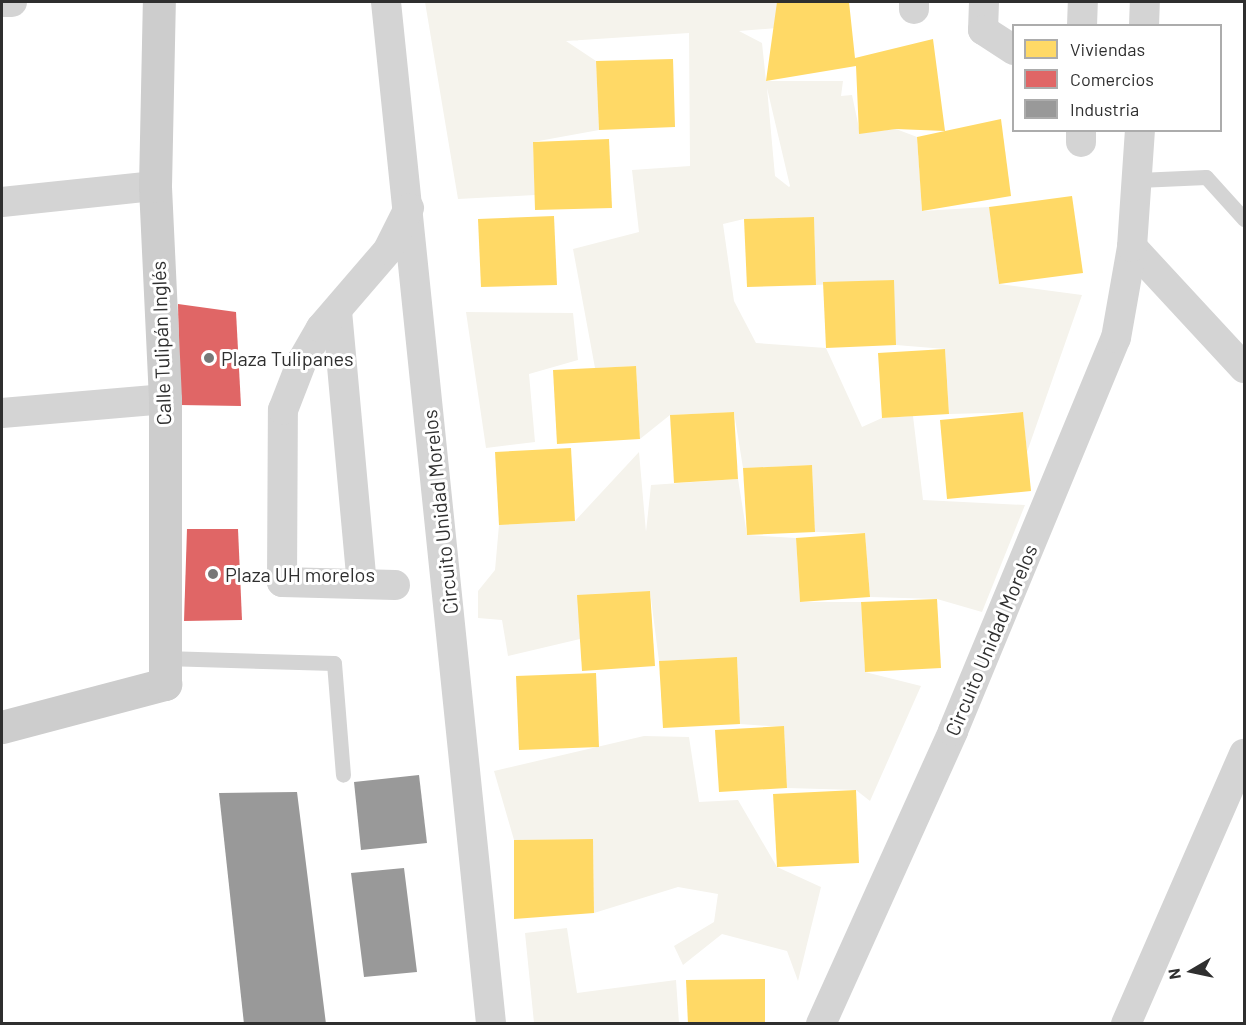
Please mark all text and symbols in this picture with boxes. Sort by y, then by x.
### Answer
legend [1012,24,1222,132]
text: Viviendas [1070,38,1145,60]
text: Comercios [1070,68,1154,90]
text: Industria [1070,98,1139,120]
street label: Calle Tulipán Inglés [146,260,176,426]
place label: Plaza Tulipanes [221,346,354,370]
marker: Plaza Tulipanes [202,351,216,365]
street label: Circuito Unidad Morelos [417,409,463,615]
street label: Circuito Unidad Morelos [940,541,1042,739]
place label: Plaza UH morelos [225,562,375,586]
marker: Plaza UH morelos [206,567,220,581]
north arrow [1162,941,1222,1001]
text: N [1164,967,1184,981]

